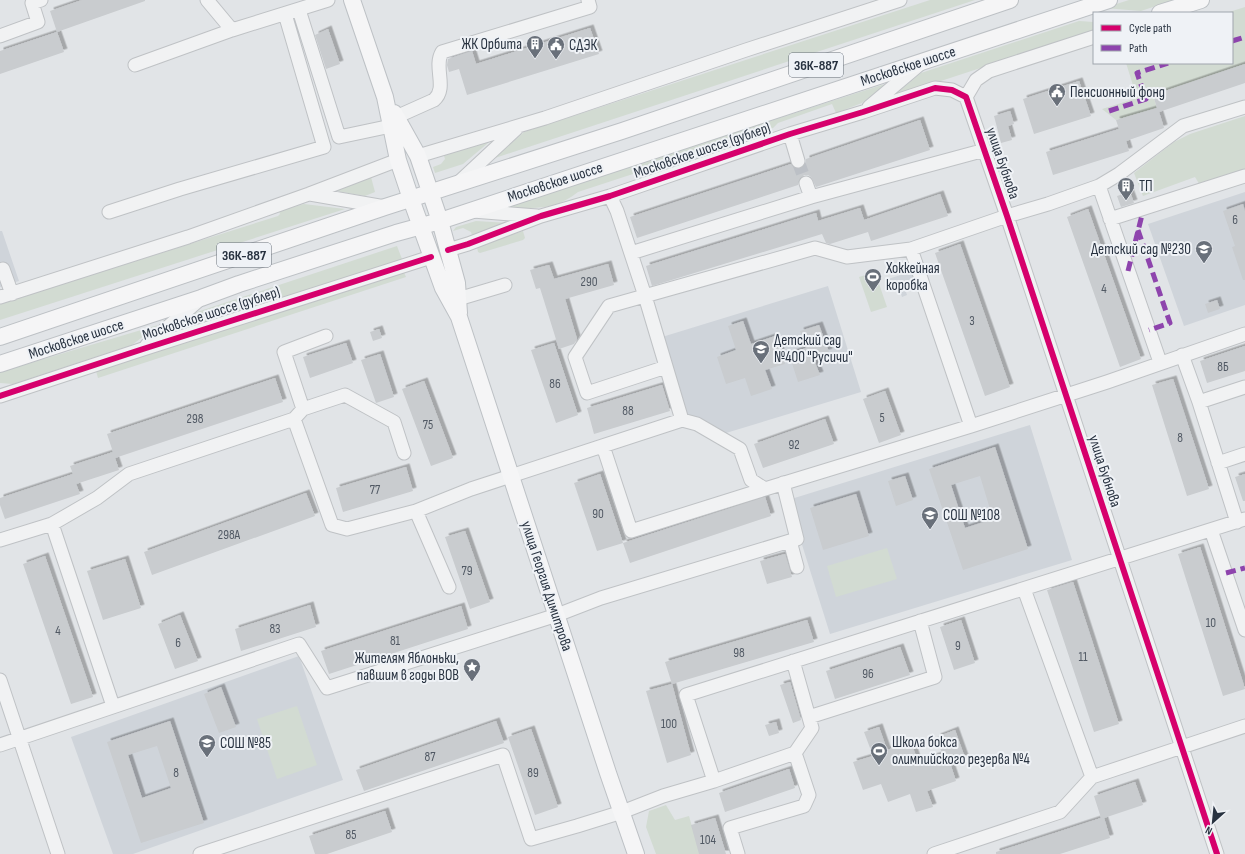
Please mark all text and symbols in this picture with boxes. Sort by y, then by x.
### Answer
legend [1093,12,1233,64]
text: Cycle path [1129,21,1171,36]
building icon: ЖК Орбита [525,34,545,59]
place label: ЖК Орбита [462,35,522,54]
public building icon: СДЭК [546,35,566,60]
place label: СДЭК [569,36,597,55]
text: Path [1129,41,1147,56]
street label: Московское шоссе [858,42,958,91]
road number: 36К-887 [789,53,843,77]
public building icon: Пенсионный фонд [1047,82,1067,107]
place label: Пенсионный фонд [1070,83,1165,102]
street label: Московское шоссе (дублер) [631,118,773,183]
street label: улица Бубнова [981,125,1024,202]
street label: Московское шоссе [505,158,605,207]
building icon: ТП [1116,176,1136,201]
place label: ТП [1139,177,1153,196]
house number: 6 [1232,212,1238,228]
school or university icon: Детский сад №230 [1194,239,1214,264]
place label: Детский сад №230 [1091,240,1191,259]
road number: 36К-887 [217,243,271,267]
place label: Хоккейная коробка [885,259,940,295]
sports icon: Хоккейная коробка [863,267,883,292]
house number: 290 [581,274,598,290]
house number: 4 [1101,281,1107,297]
street label: Московское шоссе (дублер) [140,282,282,345]
house number: 3 [969,313,975,329]
street label: Московское шоссе [26,315,126,364]
place label: Детский сад №400 "Русичи" [774,331,853,367]
school or university icon: Детский сад №400 "Русичи" [751,339,771,364]
house number: 8Б [1217,359,1229,375]
house number: 86 [549,376,561,392]
house number: 88 [622,403,634,419]
house number: 5 [879,410,885,426]
house number: 298 [187,411,204,427]
house number: 75 [423,417,433,433]
house number: 8 [1177,430,1183,446]
street label: улица Бубнова [1084,433,1125,510]
house number: 92 [788,437,800,453]
house number: 77 [370,482,381,498]
school or university icon: СОШ №108 [920,505,940,530]
house number: 90 [592,506,604,522]
place label: СОШ №108 [943,506,1000,525]
street label: улица Георгия Димитрова [517,519,577,654]
house number: 298А [218,527,241,543]
house number: 79 [462,563,473,579]
house number: 10 [1206,615,1216,631]
house number: 83 [269,621,281,637]
house number: 4 [55,623,61,639]
house number: 81 [390,633,401,649]
house number: 6 [175,635,181,651]
house number: 9 [955,638,961,654]
house number: 98 [733,645,745,661]
place label: Жителям Яблоньки, павшим в годы ВОВ [355,649,459,685]
house number: 11 [1078,649,1088,665]
place icon: Жителям Яблоньки, павшим в годы ВОВ [462,657,482,682]
house number: 96 [862,666,874,682]
house number: 100 [661,716,677,732]
school or university icon: СОШ №85 [197,733,217,758]
place label: Школа бокса олимпийского резерва №4 [892,733,1030,769]
place label: СОШ №85 [220,734,271,753]
sports icon: Школа бокса олимпийского резерва №4 [869,741,889,766]
house number: 87 [425,749,436,765]
house number: 8 [173,765,179,781]
house number: 89 [527,765,539,781]
north arrow [1193,802,1233,842]
text: N [1203,823,1214,838]
house number: 85 [346,827,356,843]
house number: 104 [700,832,716,848]

